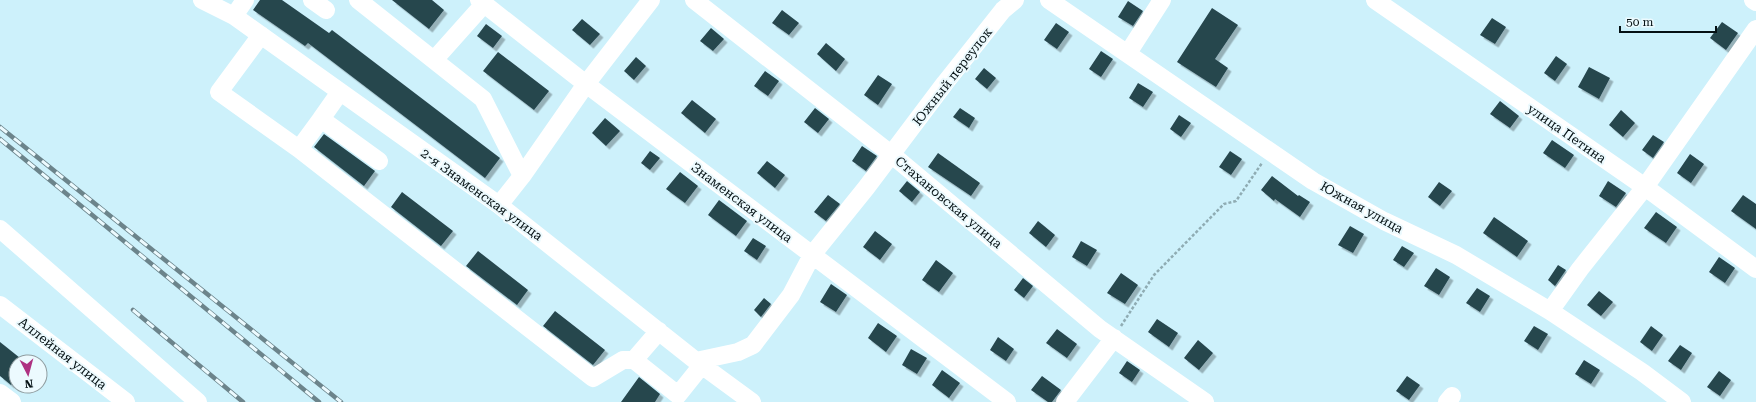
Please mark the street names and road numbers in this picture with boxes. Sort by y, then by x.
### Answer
street label: Южный переулок [909,24,995,128]
street label: улица Петина [1525,101,1609,166]
street label: 2-я Знаменская улица [418,145,545,244]
street label: Стахановская улица [892,153,1005,251]
street label: Знаменская улица [688,159,795,245]
street label: Южная улица [1318,179,1406,236]
street label: Аллейная улица [16,314,110,392]

